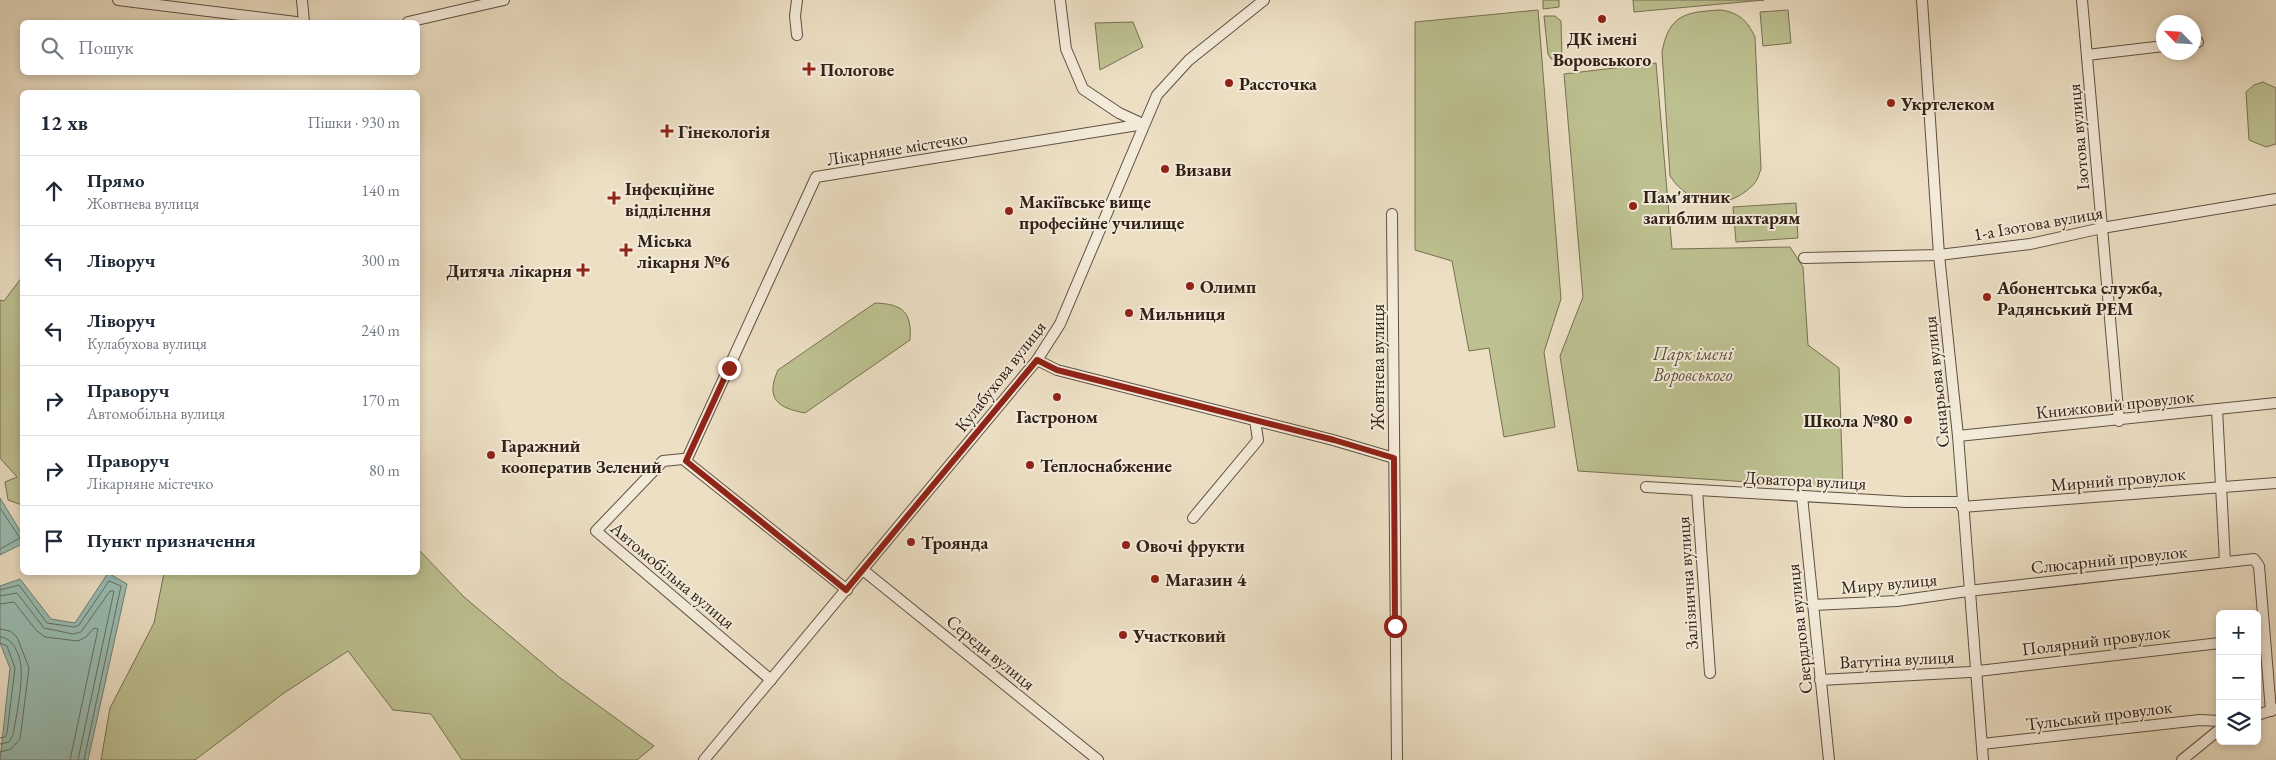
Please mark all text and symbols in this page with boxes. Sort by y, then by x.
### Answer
marker: ДК імені Воровського [1596,13,1608,25]
north arrow [2156,15,2201,60]
search box [20,20,420,75]
place label: ДК імені Воровського [1553,27,1651,71]
icon: search [38,34,66,62]
text: Пошук [78,35,134,60]
place label: Пологове [820,58,895,81]
marker: Пологове [802,62,816,76]
place label: Рассточка [1239,72,1317,95]
marker: Рассточка [1223,77,1235,89]
street label: Ізотова вулиця [2062,83,2094,191]
place label: Укртелеком [1900,92,1995,115]
marker: Укртелеком [1885,97,1897,109]
text: 12 хв [40,109,88,136]
text: Пішки · 930 m [307,112,400,133]
place label: Гінекологія [678,120,770,143]
marker: Гінекологія [660,124,674,138]
street label: Лікарняне містечко [825,126,969,170]
place label: Визави [1175,158,1232,181]
marker: Визави [1159,163,1171,175]
text: Прямо [87,168,145,193]
icon: ahead [40,177,68,205]
place label: Інфекційне відділення [625,177,715,221]
text: 140 m [361,180,400,201]
place label: Пам'ятник загиблим шахтарям [1643,185,1800,229]
place label: Макіївське вище професійне училище [1019,190,1185,234]
marker: Інфекційне відділення [607,191,621,205]
text: Жовтнева вулиця [87,193,199,214]
marker: Пам'ятник загиблим шахтарям [1627,200,1639,212]
street label: 1-а Ізотова вулиця [1971,200,2105,246]
marker: Макіївське вище професійне училище [1003,205,1015,217]
place label: Міська лікарня №6 [637,229,730,273]
marker: Міська лікарня №6 [619,243,633,257]
icon: left [40,247,68,275]
text: Ліворуч [87,248,155,273]
text: 300 m [361,250,400,271]
place label: Дитяча лікарня [446,259,572,282]
marker: Дитяча лікарня [576,263,590,277]
place label: Олимп [1200,275,1256,298]
place label: Абонентська служба, Радянський РЕМ [1996,276,2162,320]
marker: Олимп [1184,280,1196,292]
marker: Абонентська служба, Радянський РЕМ [1981,291,1993,303]
place label: Мильниця [1139,302,1226,325]
street label: Жовтнева вулиця [1366,304,1389,431]
marker: Мильниця [1123,307,1135,319]
text: Ліворуч [87,308,155,333]
street label: Скнарьова вулиця [1918,315,1954,449]
street label: Кулабухова вулиця [949,316,1051,436]
icon: left [40,317,68,345]
text: 240 m [361,320,400,341]
text: Кулабухова вулиця [87,333,207,354]
park label: Парк імені Воровського [1652,342,1734,387]
route end [718,357,741,380]
text: Праворуч [87,378,169,403]
street label: Книжковий провулок [2035,384,2196,424]
icon: right [40,387,68,415]
text: 170 m [361,390,400,411]
marker: Гастроном [1051,391,1063,403]
text: Автомобільна вулиця [87,403,225,424]
place label: Гастроном [1016,405,1098,428]
place label: Школа №80 [1804,409,1898,432]
marker: Школа №80 [1902,414,1914,426]
place label: Гаражний кооператив Зелений [501,434,662,478]
text: Праворуч [87,448,169,473]
marker: Гаражний кооператив Зелений [485,449,497,461]
place label: Теплоснабжение [1040,454,1172,477]
icon: right [40,457,68,485]
marker: Теплоснабжение [1024,459,1036,471]
text: 80 m [369,460,400,481]
street label: Мирний провулок [2050,462,2187,496]
street label: Доватора вулиця [1743,465,1867,495]
text: Лікарняне містечко [87,473,213,494]
street label: Автомобільна вулиця [605,516,740,634]
street label: Залізнична вулиця [1671,516,1703,650]
icon: arrive [40,527,68,555]
text: Пункт призначення [87,528,256,553]
place label: Троянда [921,531,988,554]
place label: Овочі фрукти [1136,534,1245,557]
marker: Троянда [905,536,917,548]
marker: Овочі фрукти [1120,539,1132,551]
street label: Слюсарний провулок [2030,539,2189,579]
street label: Свердлова вулиця [1781,563,1817,695]
street label: Миру вулиця [1840,567,1938,599]
place label: Магазин 4 [1165,568,1247,591]
marker: Магазин 4 [1149,573,1161,585]
street label: Середи вулиця [942,609,1040,695]
map controls [2216,610,2261,745]
button: + [2216,610,2261,655]
route start [1384,615,1407,638]
street label: Полярний провулок [2020,619,2172,661]
place label: Участковий [1132,624,1226,647]
marker: Участковий [1117,629,1129,641]
street label: Ватутіна вулиця [1839,645,1955,673]
button: − [2216,655,2261,700]
street label: Тульський провулок [2025,695,2174,735]
button: layers [2216,700,2261,745]

